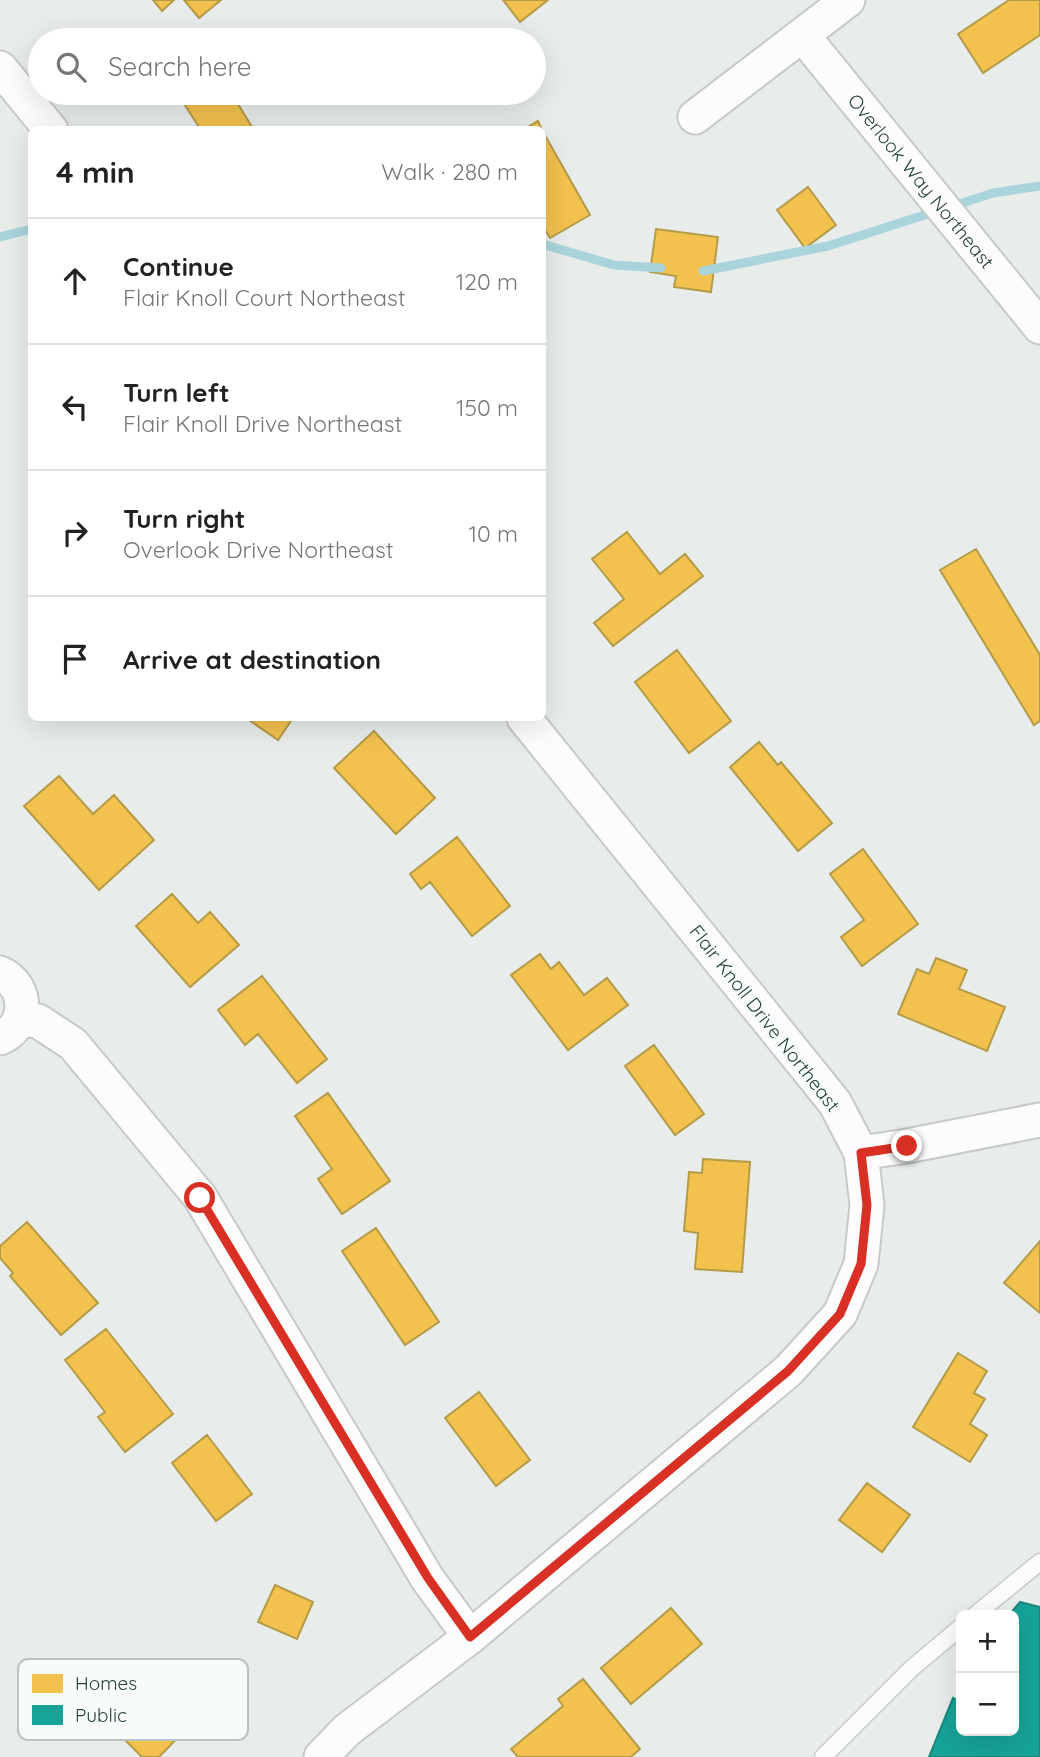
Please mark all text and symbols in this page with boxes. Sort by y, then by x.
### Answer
search box [28,28,546,105]
icon: search [52,48,90,86]
text: Search here [108,50,252,83]
street label: Overlook Way Northeast [843,89,999,273]
text: 4 min [56,153,135,191]
text: Walk · 280 m [381,157,518,186]
text: Continue [123,250,234,283]
icon: ahead [56,262,94,300]
text: 120 m [456,267,518,296]
text: Flair Knoll Court Northeast [123,283,406,312]
text: Turn left [123,376,230,409]
icon: left [56,388,94,426]
text: 150 m [456,393,518,422]
text: Flair Knoll Drive Northeast [123,409,402,438]
text: Turn right [123,502,245,535]
icon: right [56,514,94,552]
text: 10 m [469,519,518,548]
text: Overlook Drive Northeast [123,535,394,564]
icon: arrive [56,640,94,678]
text: Arrive at destination [123,643,381,676]
street label: Flair Knoll Drive Northeast [685,920,845,1116]
route end [891,1130,922,1161]
route start [184,1182,215,1213]
map controls [956,1610,1019,1736]
button: + [956,1610,1019,1673]
legend [18,1659,248,1740]
text: Homes [75,1671,137,1695]
button: − [956,1673,1019,1736]
text: Public [75,1703,127,1727]

